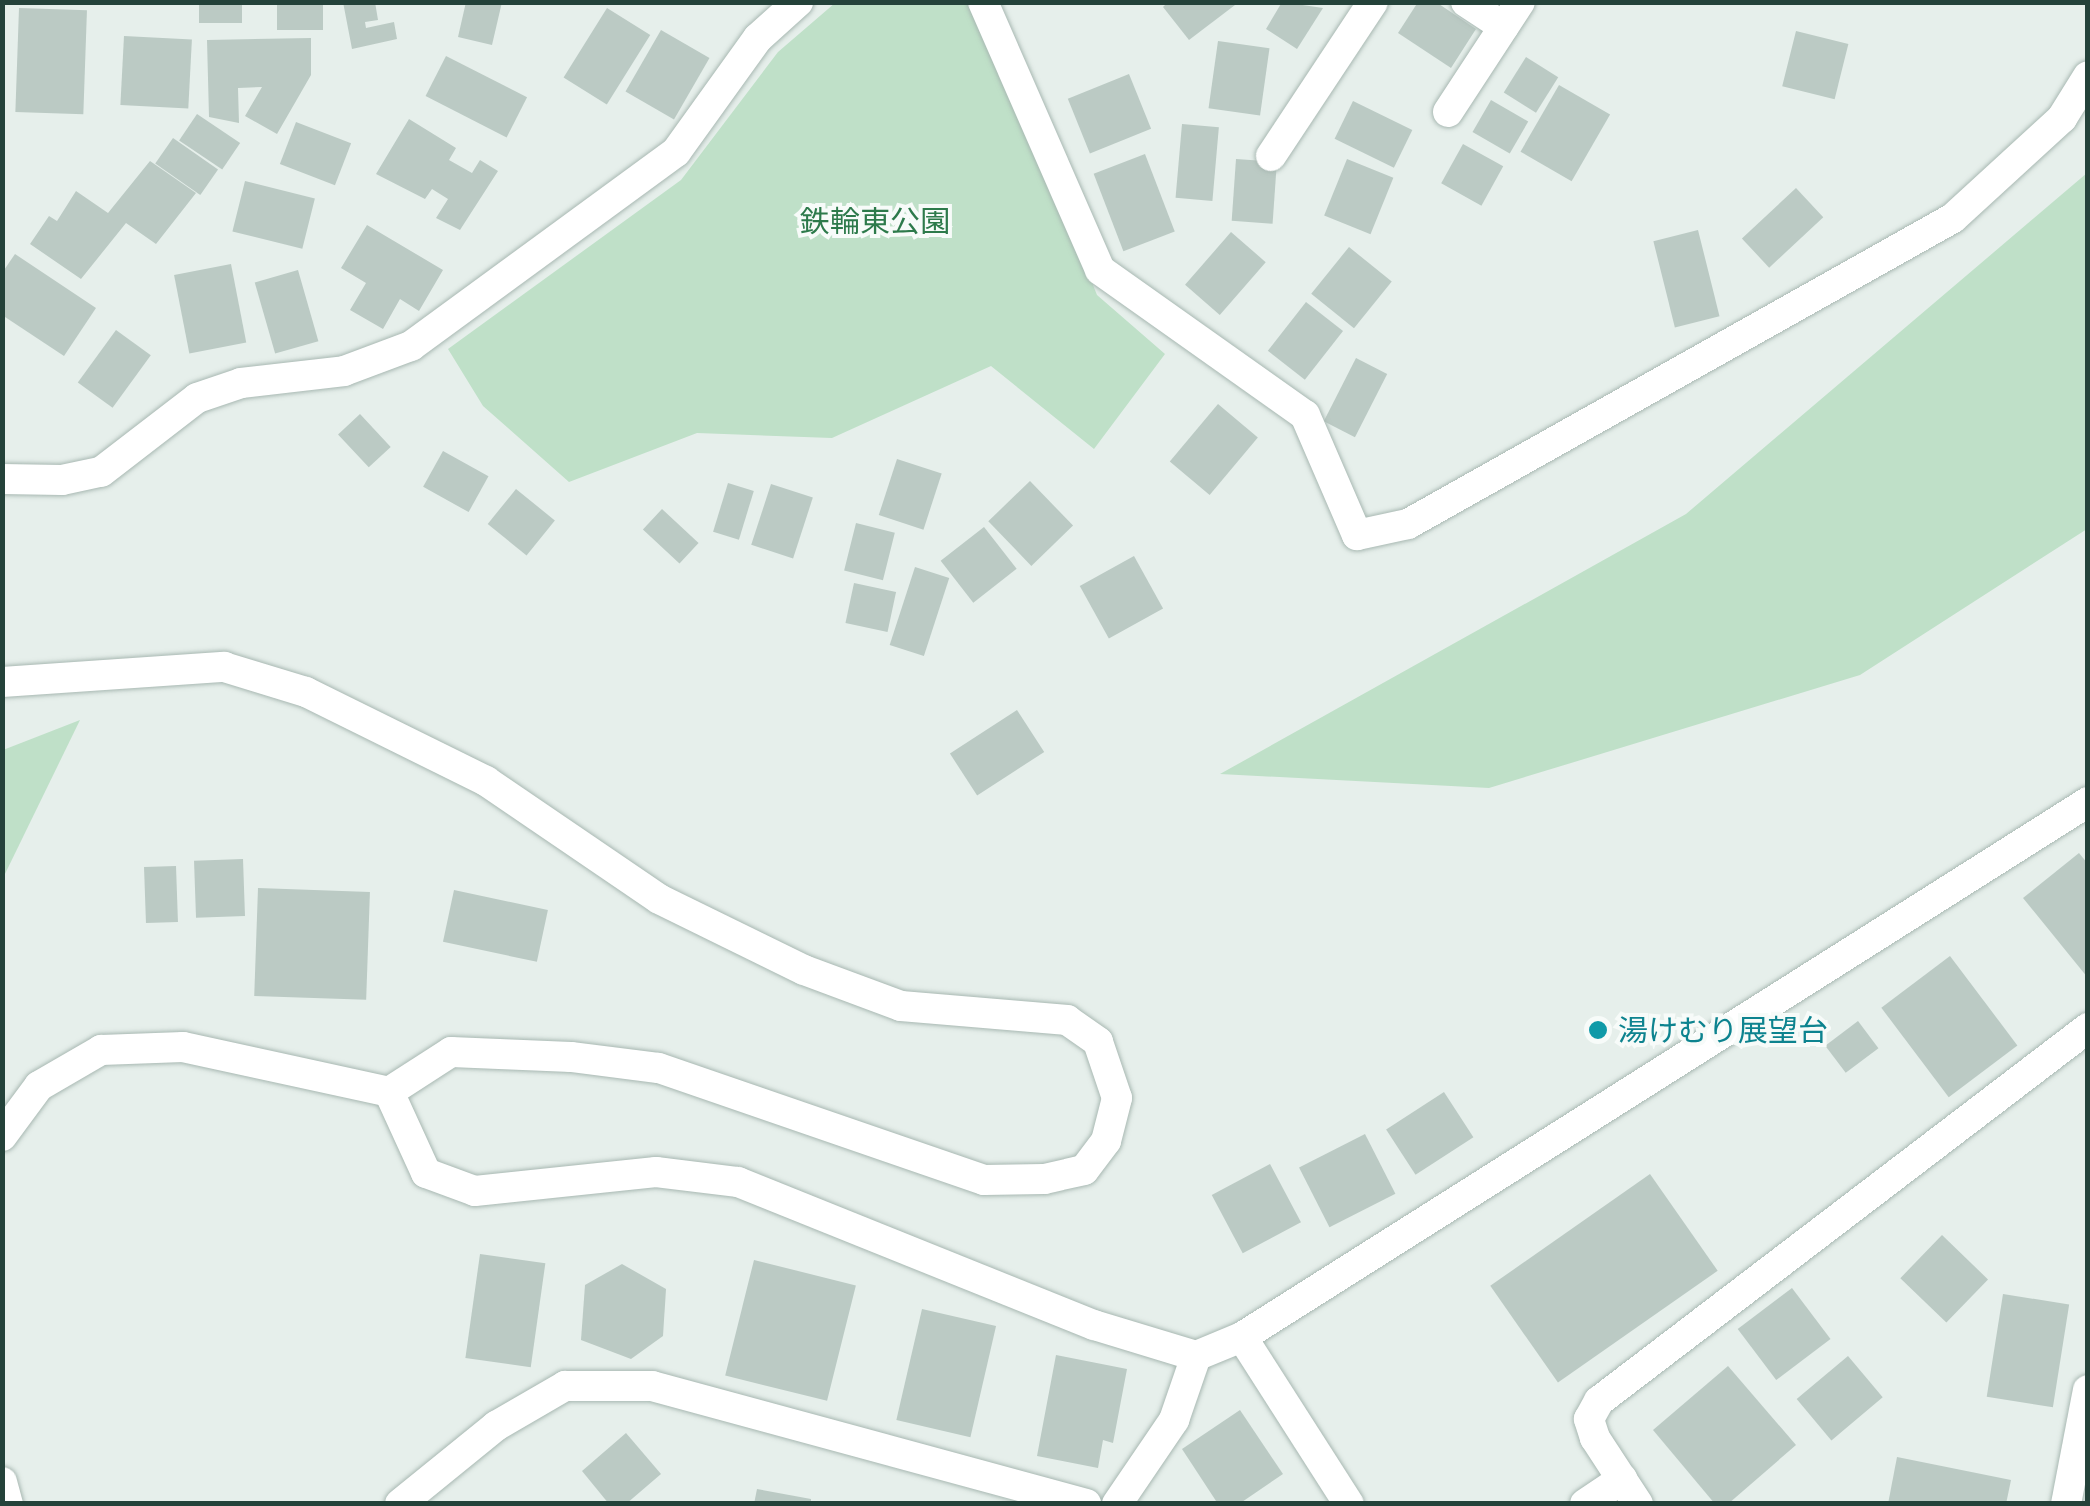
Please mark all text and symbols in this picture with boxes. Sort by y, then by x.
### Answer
park label: 鉄輪東公園 [800,203,950,239]
place label: 湯けむり展望台 [1618,1012,1828,1048]
marker: 湯けむり展望台 [1587,1019,1609,1041]

